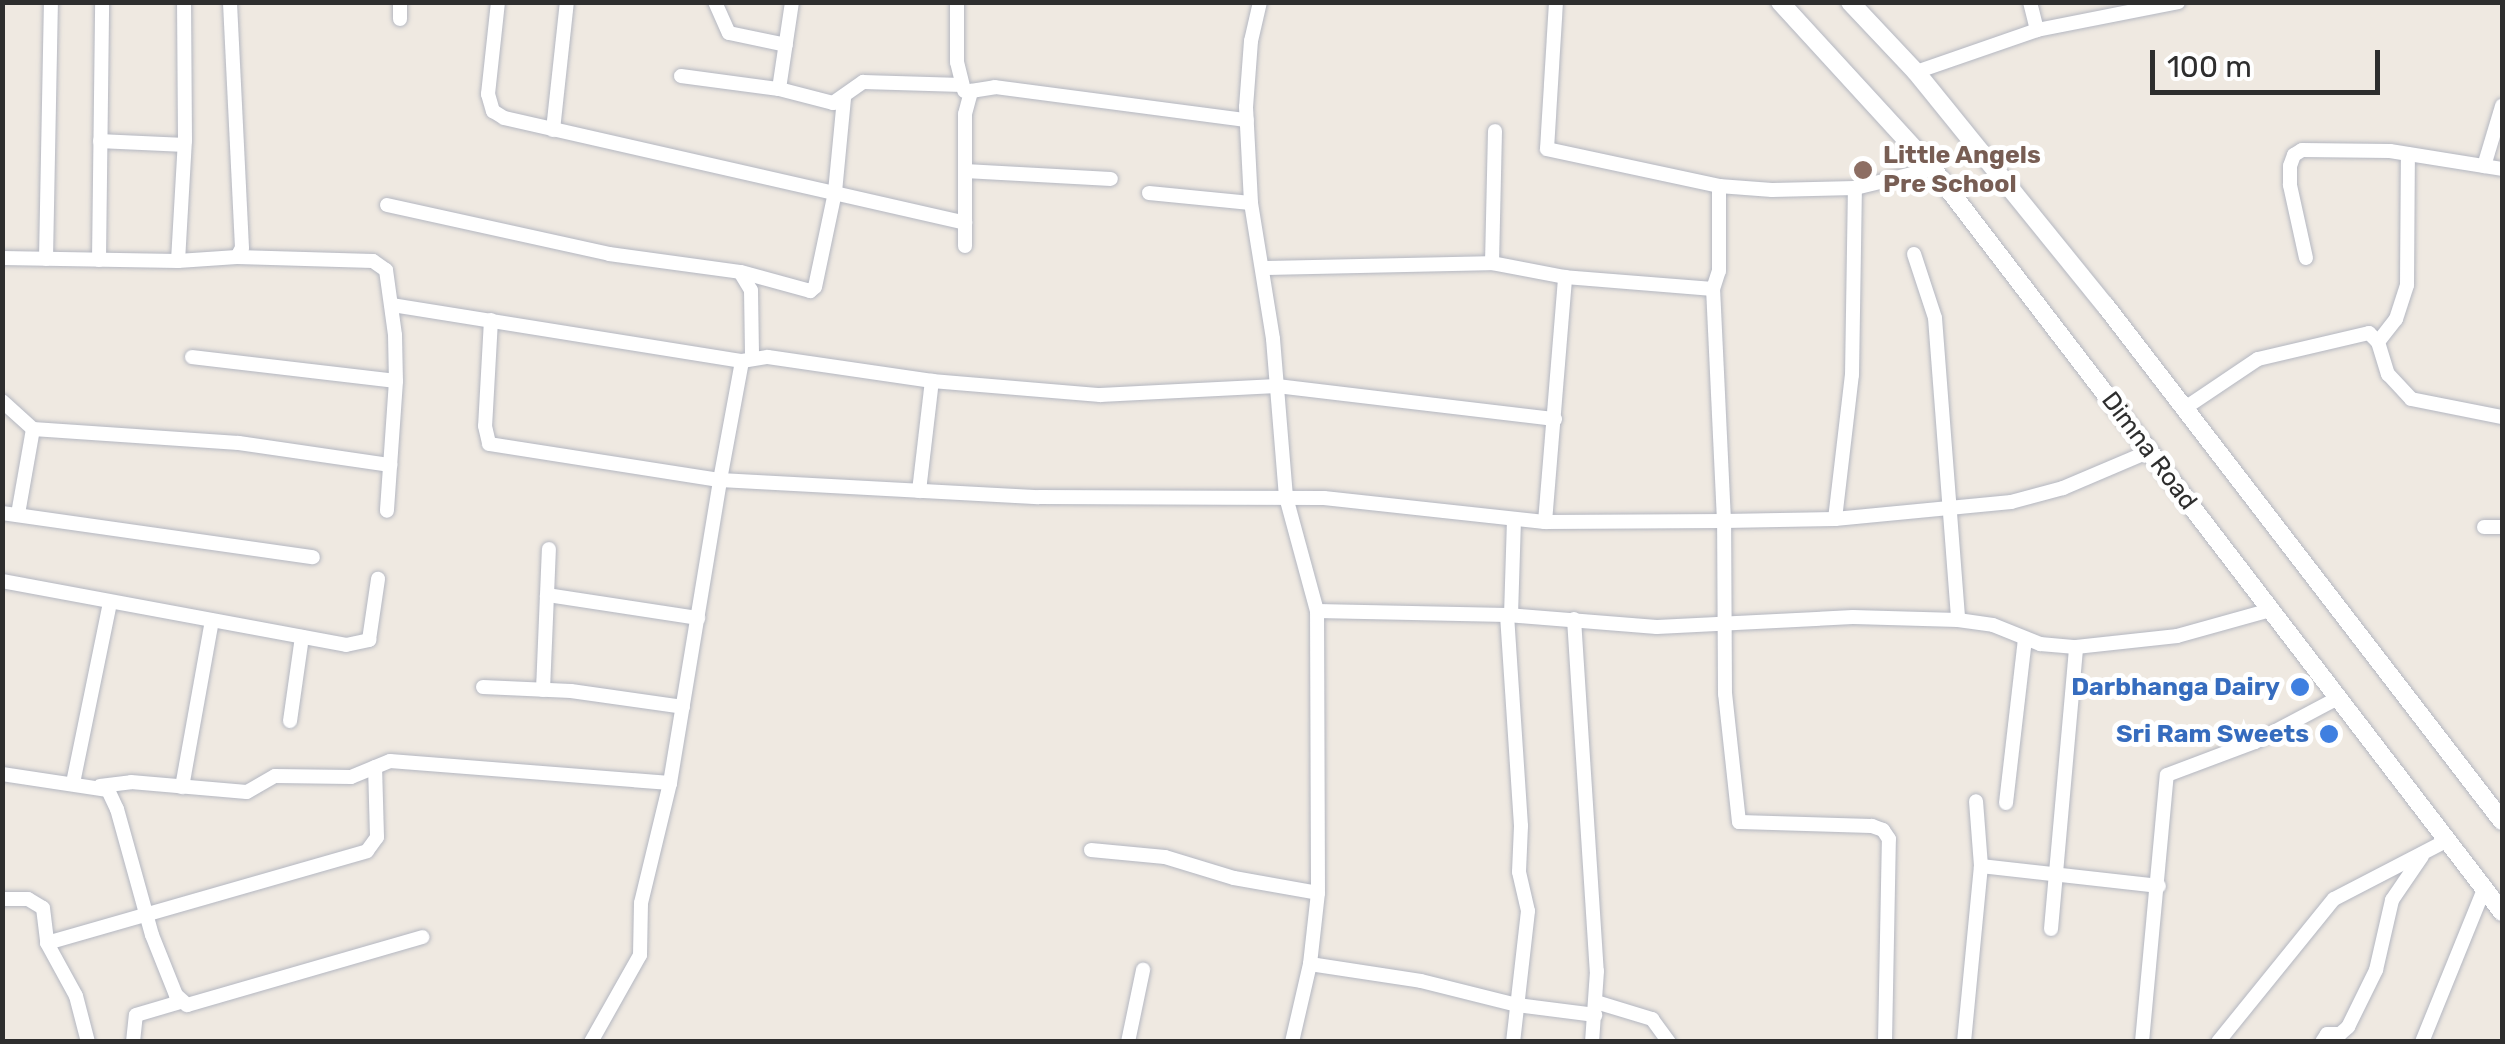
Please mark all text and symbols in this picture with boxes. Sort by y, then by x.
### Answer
scale bar [2155,30,2385,92]
text: 100 m [2167,49,2252,85]
place label: Little Angels Pre School [1883,141,2041,200]
marker: Little Angels Pre School [1852,159,1874,181]
street label: Dimna Road [2095,386,2203,516]
place label: Darbhanga Dairy [2071,672,2280,702]
marker: Darbhanga Dairy [2289,676,2311,698]
place label: Sri Ram Sweets [2116,719,2309,749]
marker: Sri Ram Sweets [2318,723,2340,745]

